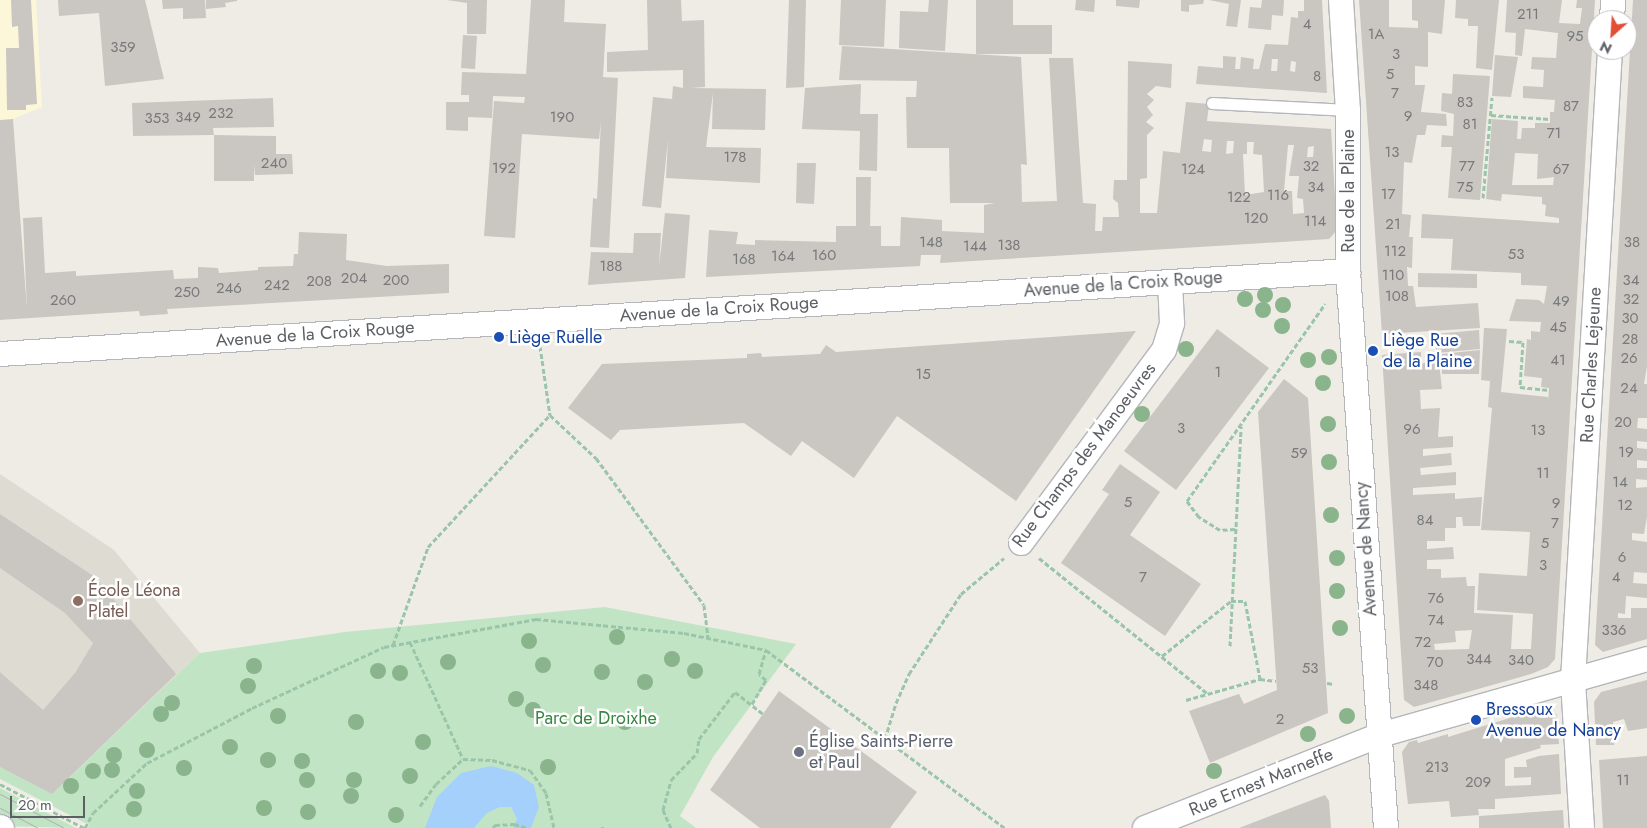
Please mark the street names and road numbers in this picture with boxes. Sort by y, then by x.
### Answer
street label: Rue de la Plaine [1337,129,1359,253]
street label: Avenue de la Croix Rouge [1023,266,1223,302]
street label: Rue Charles Lejeune [1576,286,1606,444]
street label: Avenue de la Croix Rouge [619,291,819,327]
street label: Avenue de la Croix Rouge [215,316,415,352]
street label: Rue Champs des Manoeuvres [1008,359,1160,551]
street label: Avenue de Nancy [1351,481,1381,617]
street label: Rue Ernest Marneffe [1186,743,1336,821]

